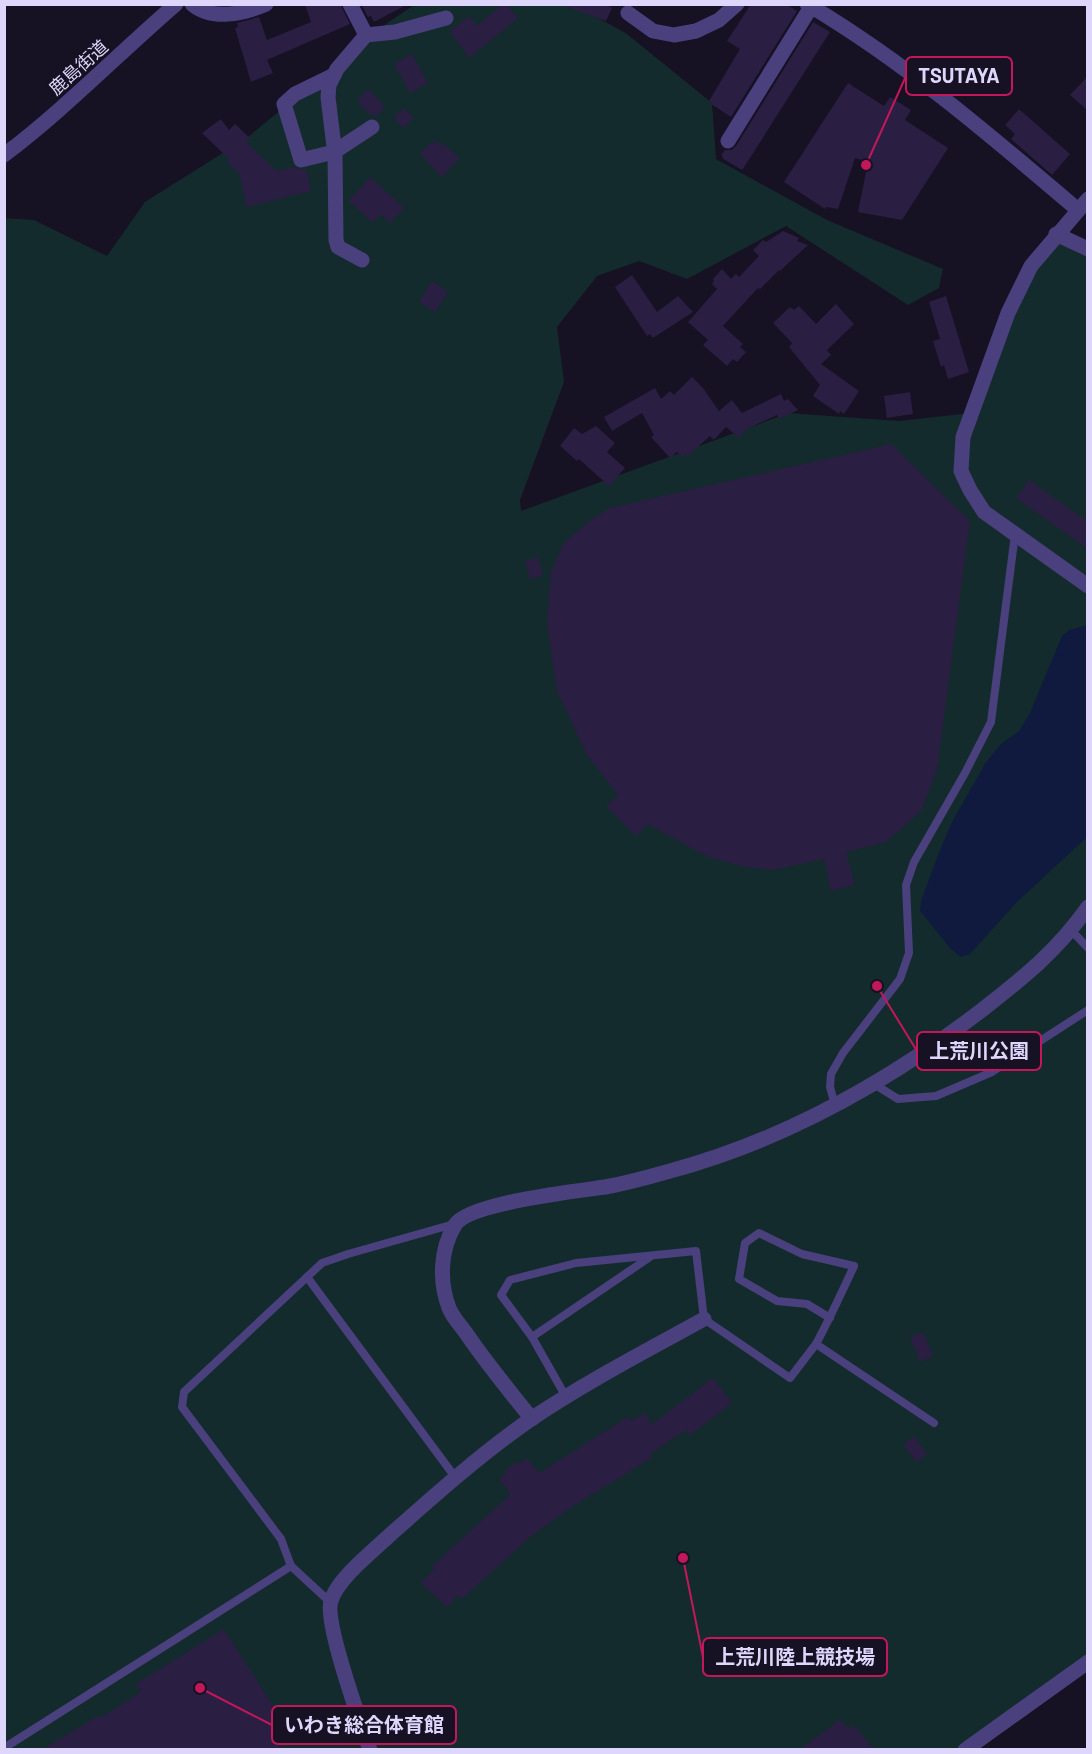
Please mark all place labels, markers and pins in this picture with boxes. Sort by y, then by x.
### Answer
callout: TSUTAYA [906,57,1012,95]
callout: 上荒川公園 [917,1032,1041,1070]
callout: 上荒川陸上競技場 [703,1638,887,1676]
callout: いわき総合体育館 [272,1706,456,1744]

